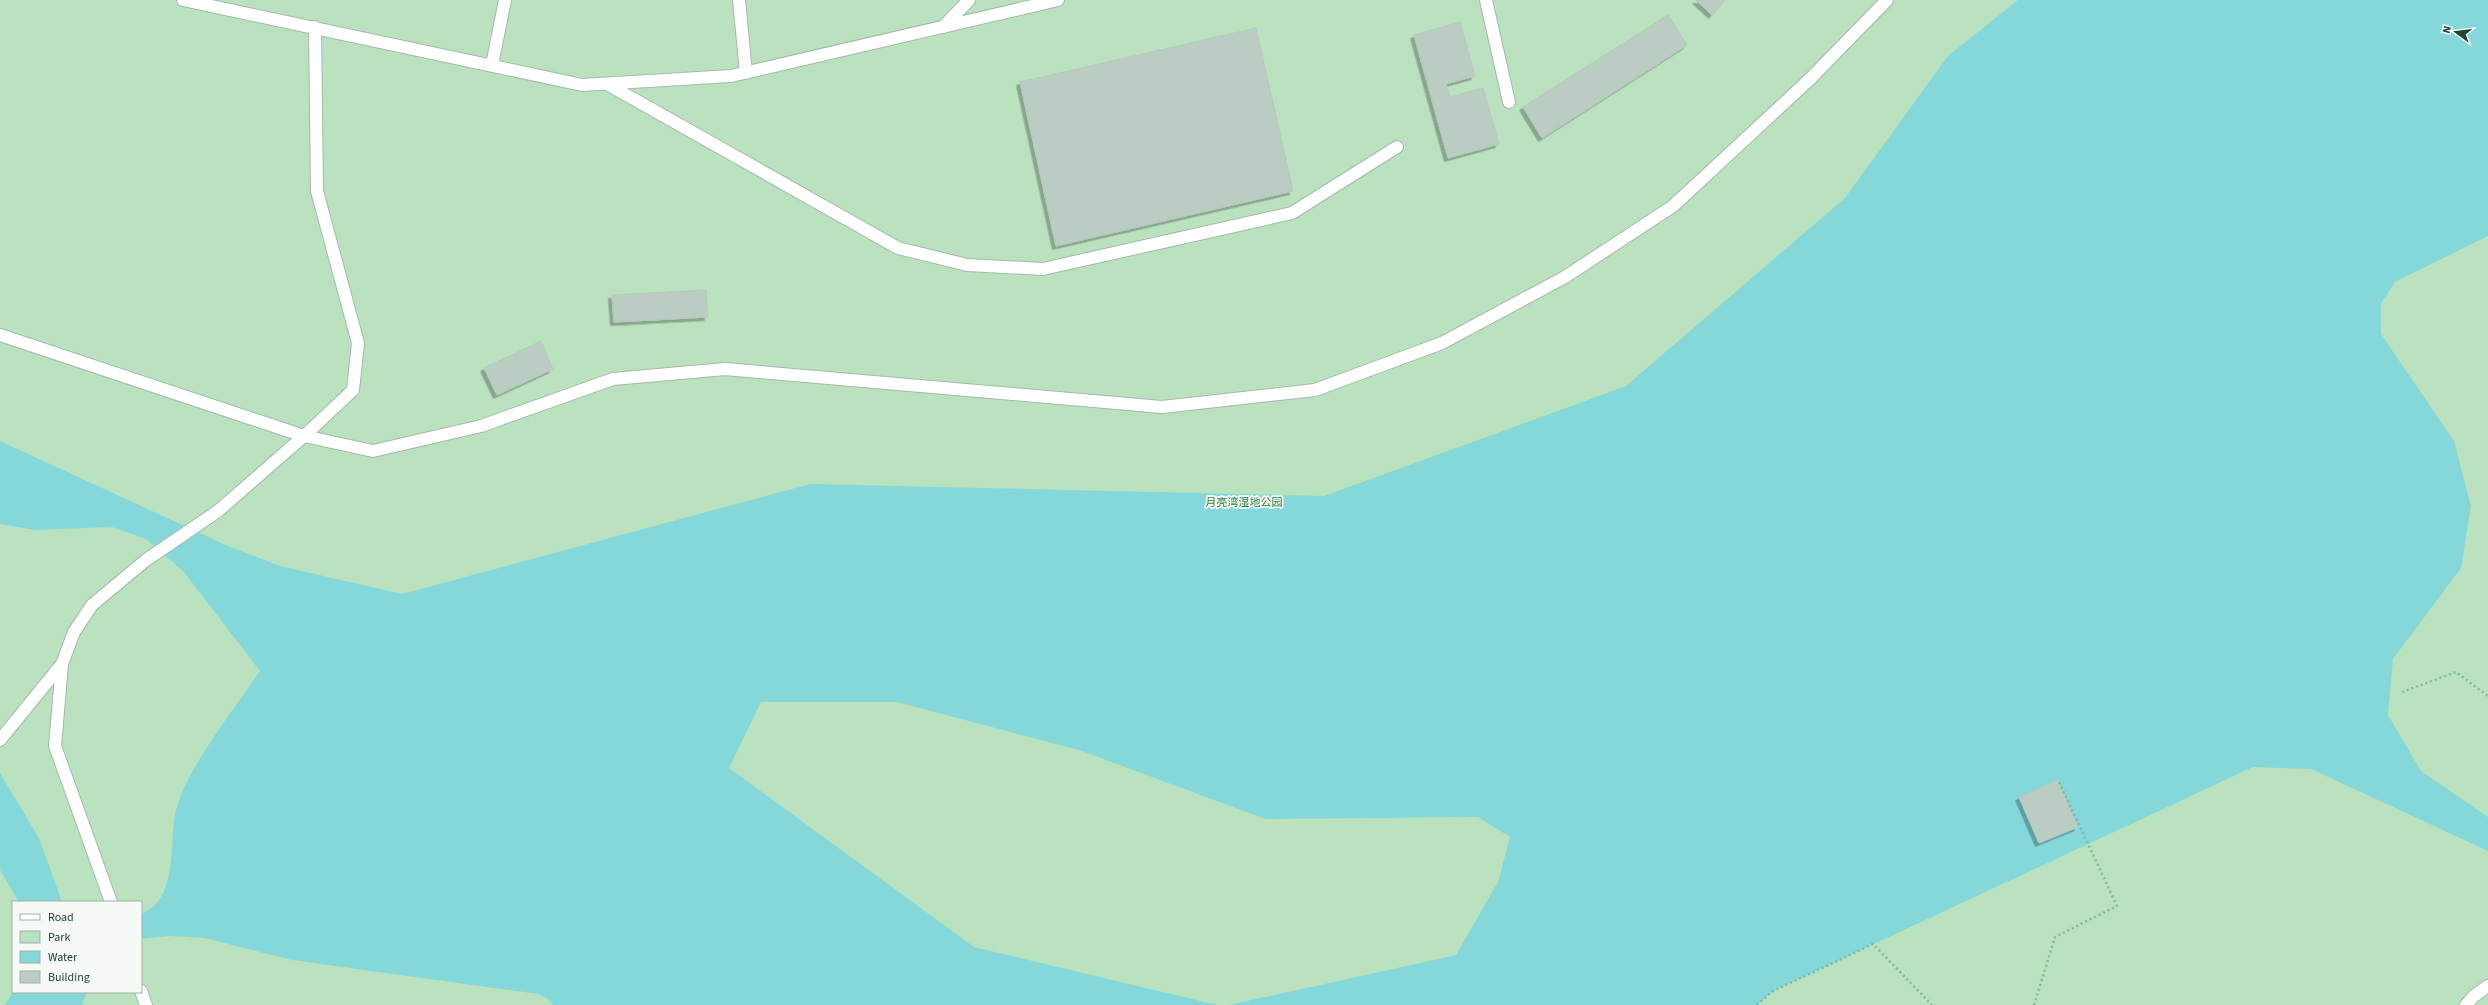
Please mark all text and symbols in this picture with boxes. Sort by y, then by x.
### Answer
north arrow [2436,12,2476,52]
text: N [2439,24,2455,35]
park label: 月亮湾湿地公园 [1206,495,1283,510]
legend [12,901,142,993]
text: Road [48,909,74,926]
text: Park [48,929,70,946]
text: Water [48,949,78,966]
text: Building [48,969,90,986]

